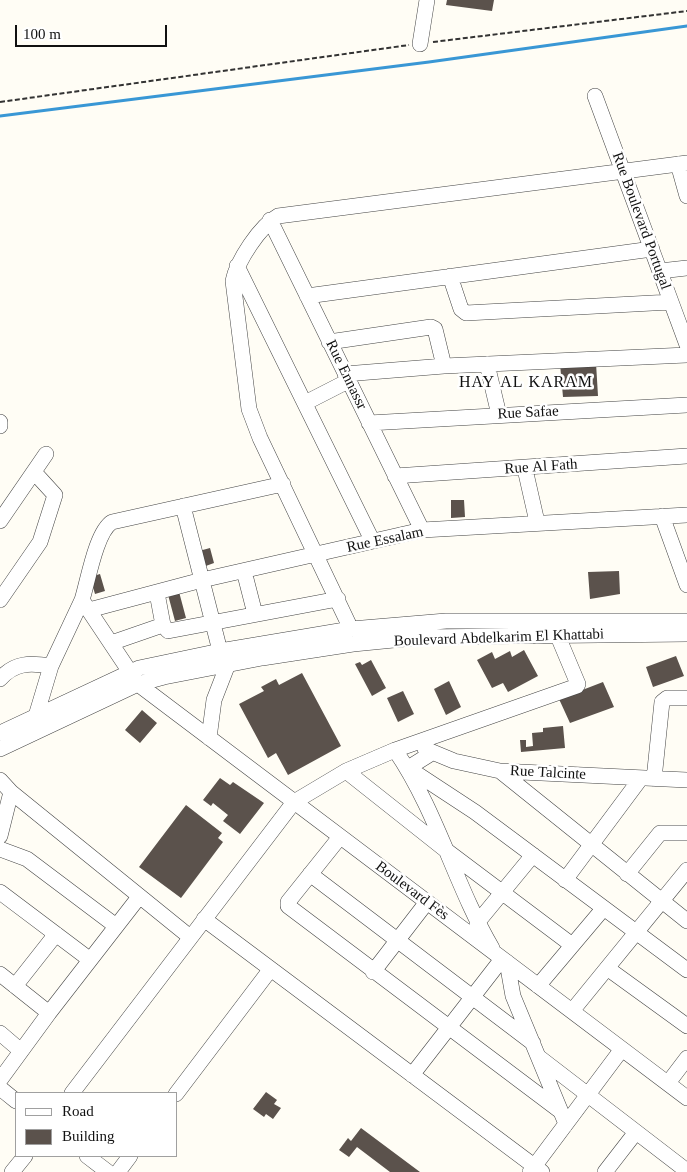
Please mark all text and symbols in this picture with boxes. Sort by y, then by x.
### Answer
scale bar [18,15,170,47]
text: 100 m [23,26,61,42]
street label: Rue Boulevard Portugal [604,140,678,302]
street label: Rue Ennassr [319,332,373,418]
district label: HAY AL KARAM [463,373,589,393]
street label: Rue Safae [493,402,563,424]
street label: Rue Al Fath [501,455,581,479]
street label: Rue Essalam [340,522,430,558]
street label: Boulevard Abdelkarim El Khattabi [381,625,617,651]
street label: Rue Talcinte [505,762,591,784]
street label: Boulevard Fès [367,854,457,928]
legend [15,1092,178,1157]
text: Road [62,1103,94,1119]
text: Building [62,1128,115,1144]

